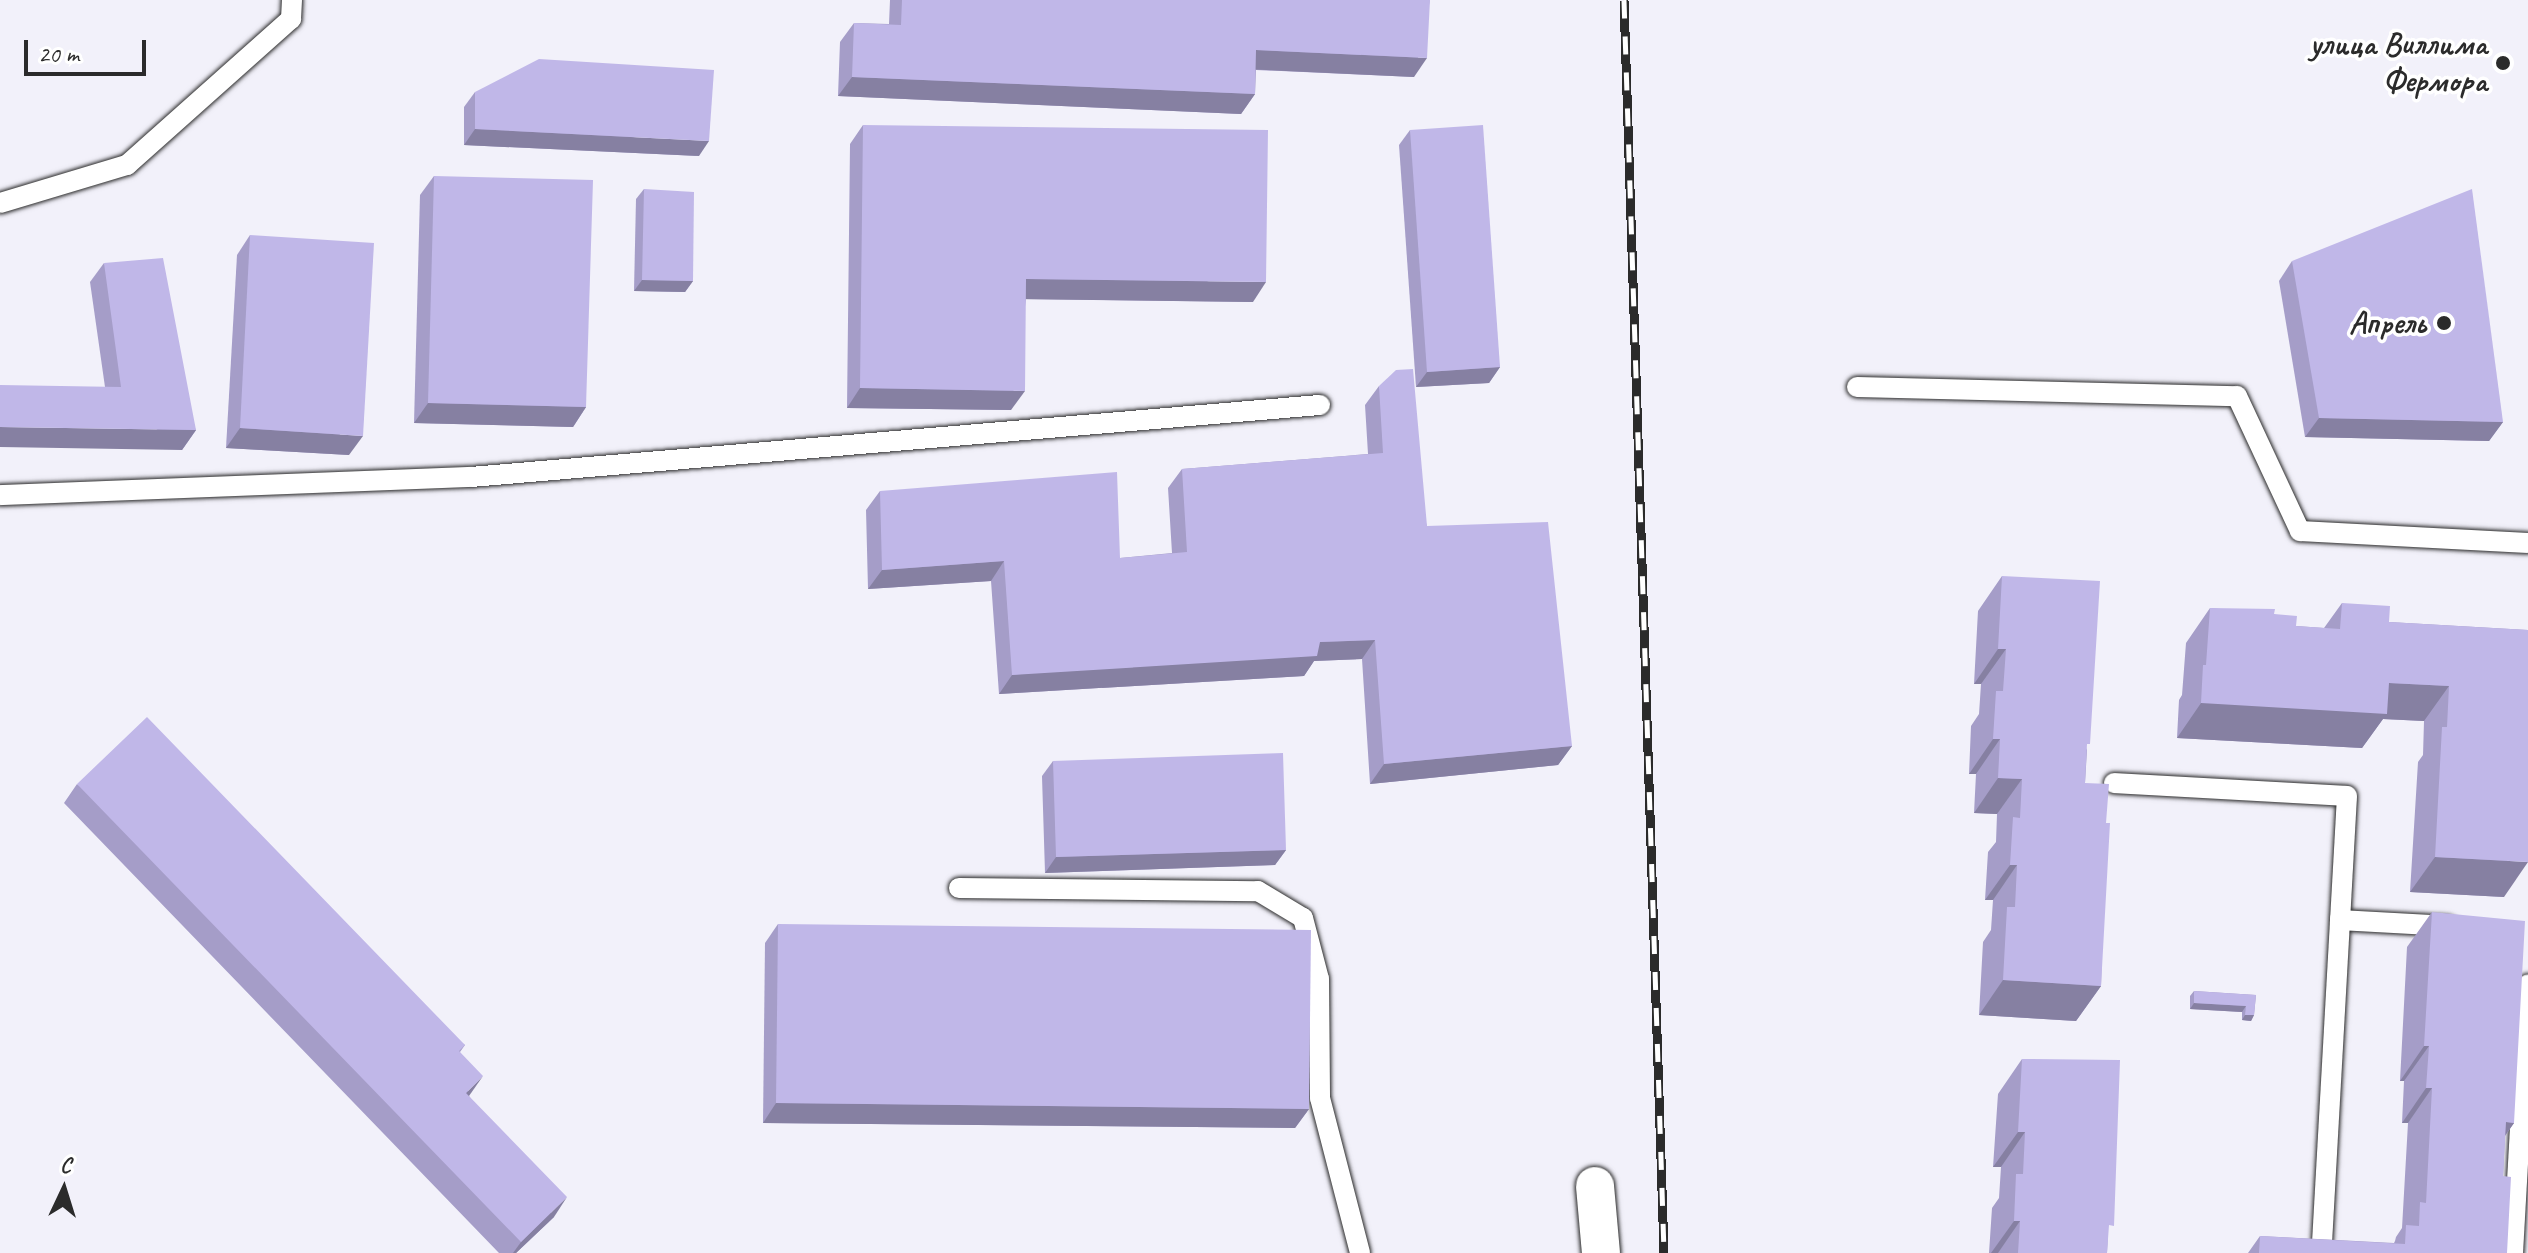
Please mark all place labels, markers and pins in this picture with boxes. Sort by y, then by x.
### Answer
place label: улица Виллима Фермора [2313,26,2487,101]
marker: улица Виллима Фермора [2494,54,2512,72]
place label: Апрель [2349,304,2426,342]
marker: Апрель [2433,312,2455,334]

